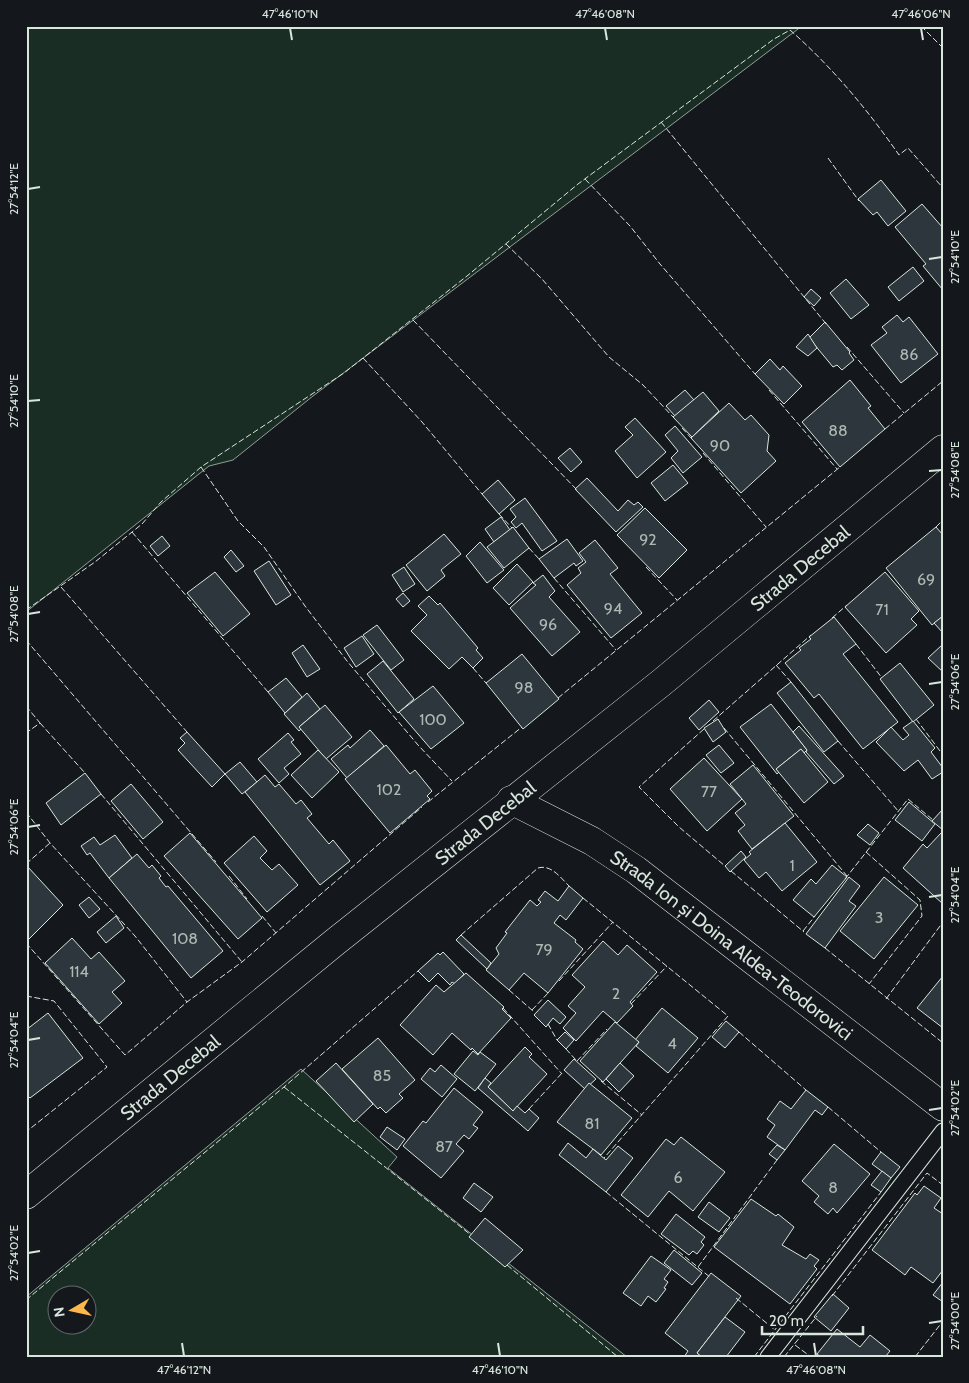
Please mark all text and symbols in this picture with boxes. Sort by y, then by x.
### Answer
text: 47°46'10"N [262,6,318,21]
text: 47°46'08"N [575,6,635,21]
text: 47°46'06"N [891,6,951,21]
text: 27°54'12"E [6,163,21,215]
text: 27°54'10"E [947,230,962,284]
house number: 86 [900,345,918,364]
text: 27°54'10"E [6,374,21,428]
house number: 88 [828,421,848,440]
house number: 90 [710,436,730,455]
text: 27°54'08"E [947,441,962,499]
street label: Strada Decebal [746,520,855,616]
house number: 92 [639,530,657,549]
house number: 69 [917,570,935,589]
text: 27°54'08"E [6,585,21,643]
house number: 94 [604,599,622,618]
house number: 71 [875,600,889,619]
house number: 96 [539,615,557,634]
text: 27°54'06"E [947,653,962,710]
house number: 98 [515,678,533,697]
house number: 100 [419,710,447,729]
street label: Strada Decebal [430,776,541,870]
house number: 102 [377,780,401,799]
house number: 77 [701,782,717,801]
text: 27°54'06"E [6,798,21,855]
street label: Strada Ion și Doina Aldea-Teodorovici [606,845,857,1045]
house number: 1 [789,856,795,875]
text: 27°54'04"E [947,866,962,923]
house number: 3 [875,908,883,927]
house number: 108 [172,929,198,948]
house number: 79 [535,940,553,959]
house number: 114 [69,962,89,981]
house number: 2 [612,984,620,1003]
text: 27°54'04"E [6,1011,21,1068]
street label: Strada Decebal [116,1030,225,1125]
house number: 4 [667,1034,677,1053]
house number: 85 [373,1066,391,1085]
text: 27°54'02"E [947,1079,962,1136]
house number: 81 [585,1114,599,1133]
house number: 87 [435,1137,453,1156]
house number: 6 [673,1168,683,1187]
house number: 8 [828,1178,838,1197]
text: 27°54'02"E [6,1224,21,1281]
north arrow [48,1286,98,1336]
text: 27°54'00"E [947,1291,962,1350]
scale bar [762,1303,863,1335]
text: N [49,1306,69,1318]
text: 20 m [769,1312,804,1330]
text: 47°46'12"N [157,1362,211,1377]
text: 47°46'10"N [472,1362,528,1377]
text: 47°46'08"N [786,1362,846,1377]

